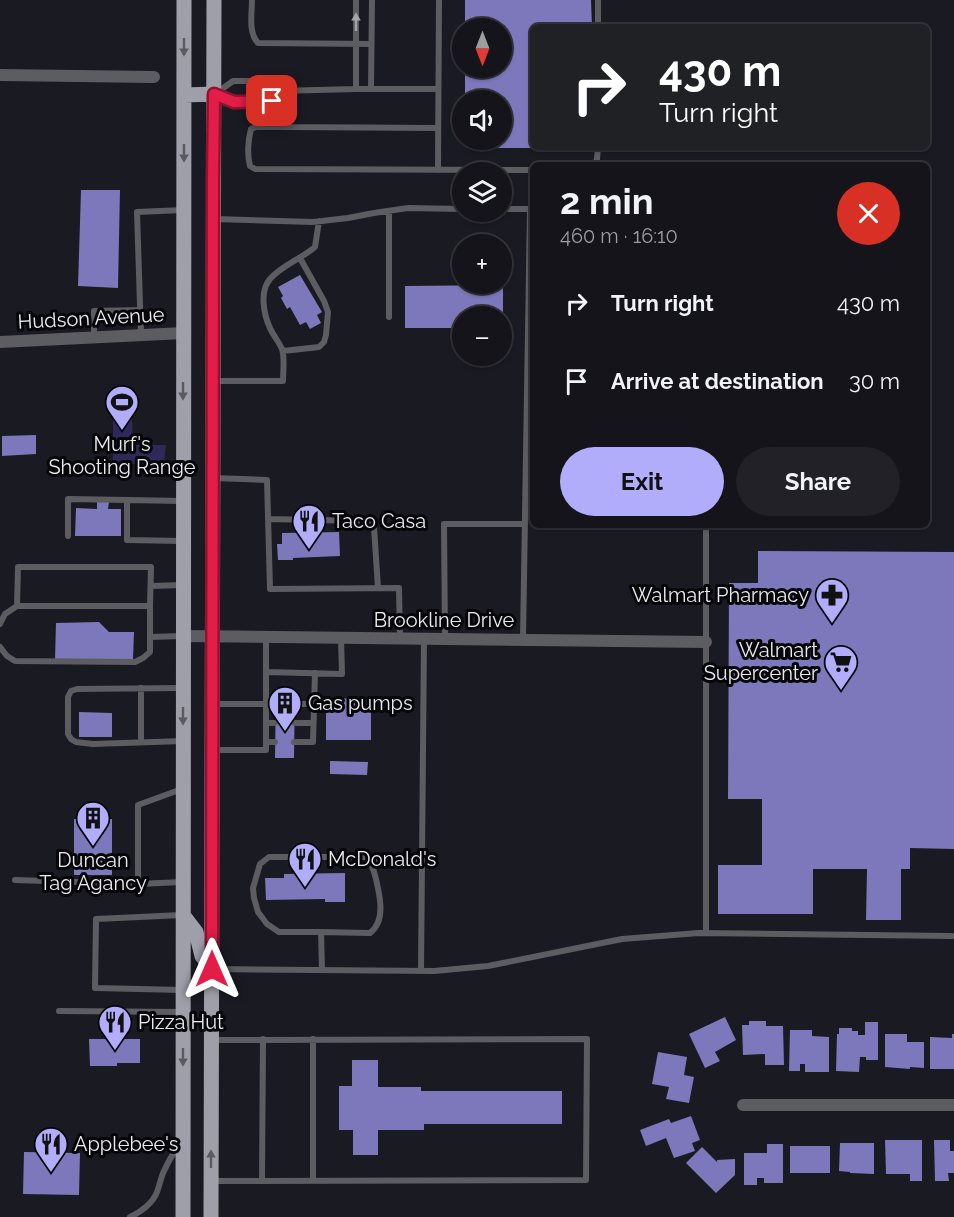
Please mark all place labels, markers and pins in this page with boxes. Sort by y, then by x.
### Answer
pin [246,75,297,126]
sports icon: Murf's Shooting Range [104,384,140,431]
place label: Murf's Shooting Range [48,432,196,479]
restaurant icon: Taco Casa [291,503,327,550]
place label: Taco Casa [332,509,426,533]
pharmacy icon: Walmart Pharmacy [814,577,850,624]
place label: Walmart Pharmacy [632,583,809,607]
place label: Walmart Supercenter [704,638,818,685]
supermarket icon: Walmart Supercenter [823,644,859,691]
building icon: Gas pumps [267,685,303,732]
place label: Gas pumps [308,691,413,715]
building icon: Duncan Tag Agancy [75,800,111,847]
restaurant icon: McDonald's [287,841,323,888]
place label: McDonald's [328,847,436,871]
place label: Duncan Tag Agancy [39,848,147,895]
restaurant icon: Pizza Hut [97,1004,133,1051]
place label: Pizza Hut [138,1010,224,1034]
restaurant icon: Applebee's [33,1126,69,1173]
place label: Applebee's [74,1132,178,1156]

